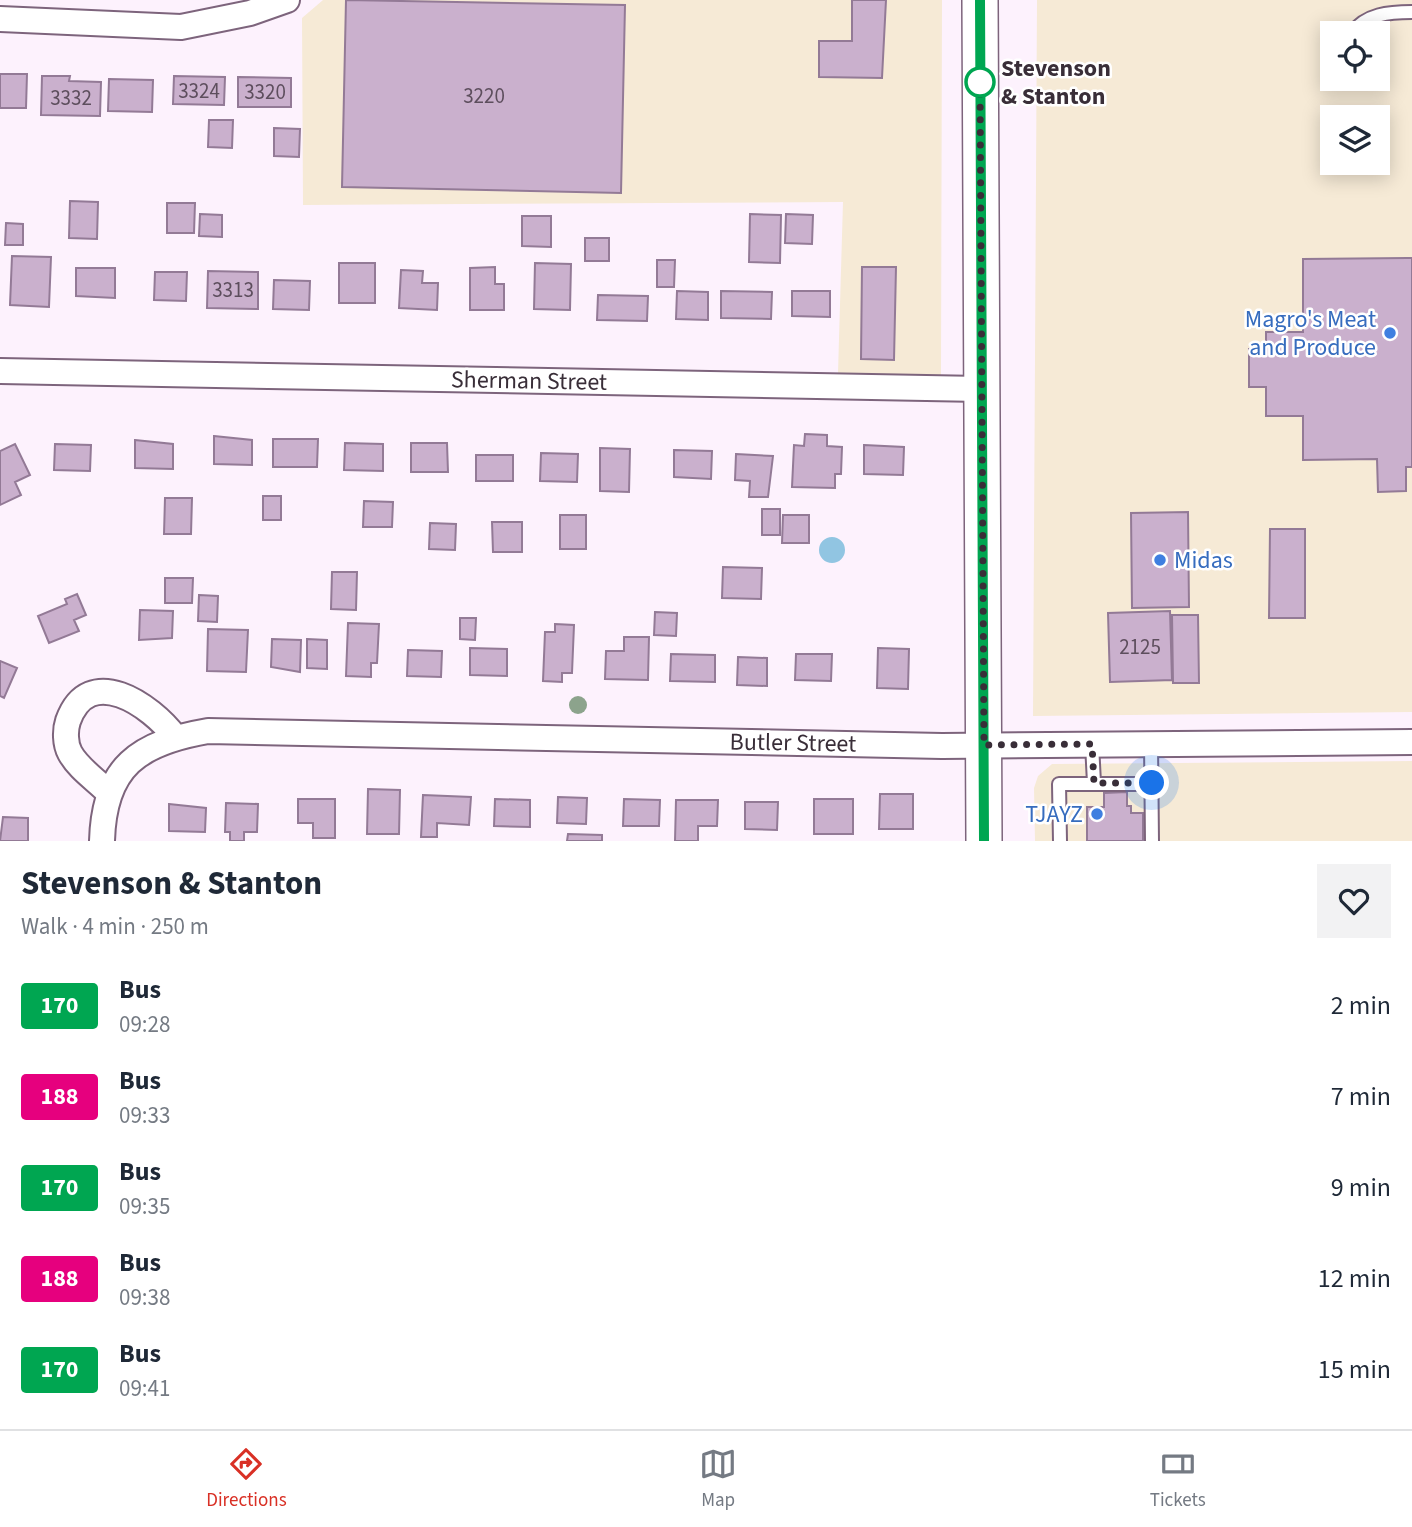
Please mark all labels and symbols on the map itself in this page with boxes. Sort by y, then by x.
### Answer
place label: Stevenson & Stanton [1001,51,1111,114]
marker: Stevenson & Stanton [965,67,995,97]
house number: 3324 [178,76,220,106]
house number: 3320 [244,77,286,107]
house number: 3220 [463,81,505,111]
house number: 3332 [50,83,92,113]
house number: 3313 [212,275,254,305]
place label: Magro's Meat and Produce [1245,302,1376,365]
marker: Magro's Meat and Produce [1382,325,1398,341]
street label: Sherman Street [451,362,607,400]
place label: Midas [1174,543,1233,578]
marker: Midas [1152,552,1168,568]
house number: 2125 [1119,632,1161,662]
street label: Butler Street [729,724,857,762]
your location [1134,765,1169,800]
place label: TJAYZ [1025,797,1083,832]
marker: TJAYZ [1089,806,1105,822]

